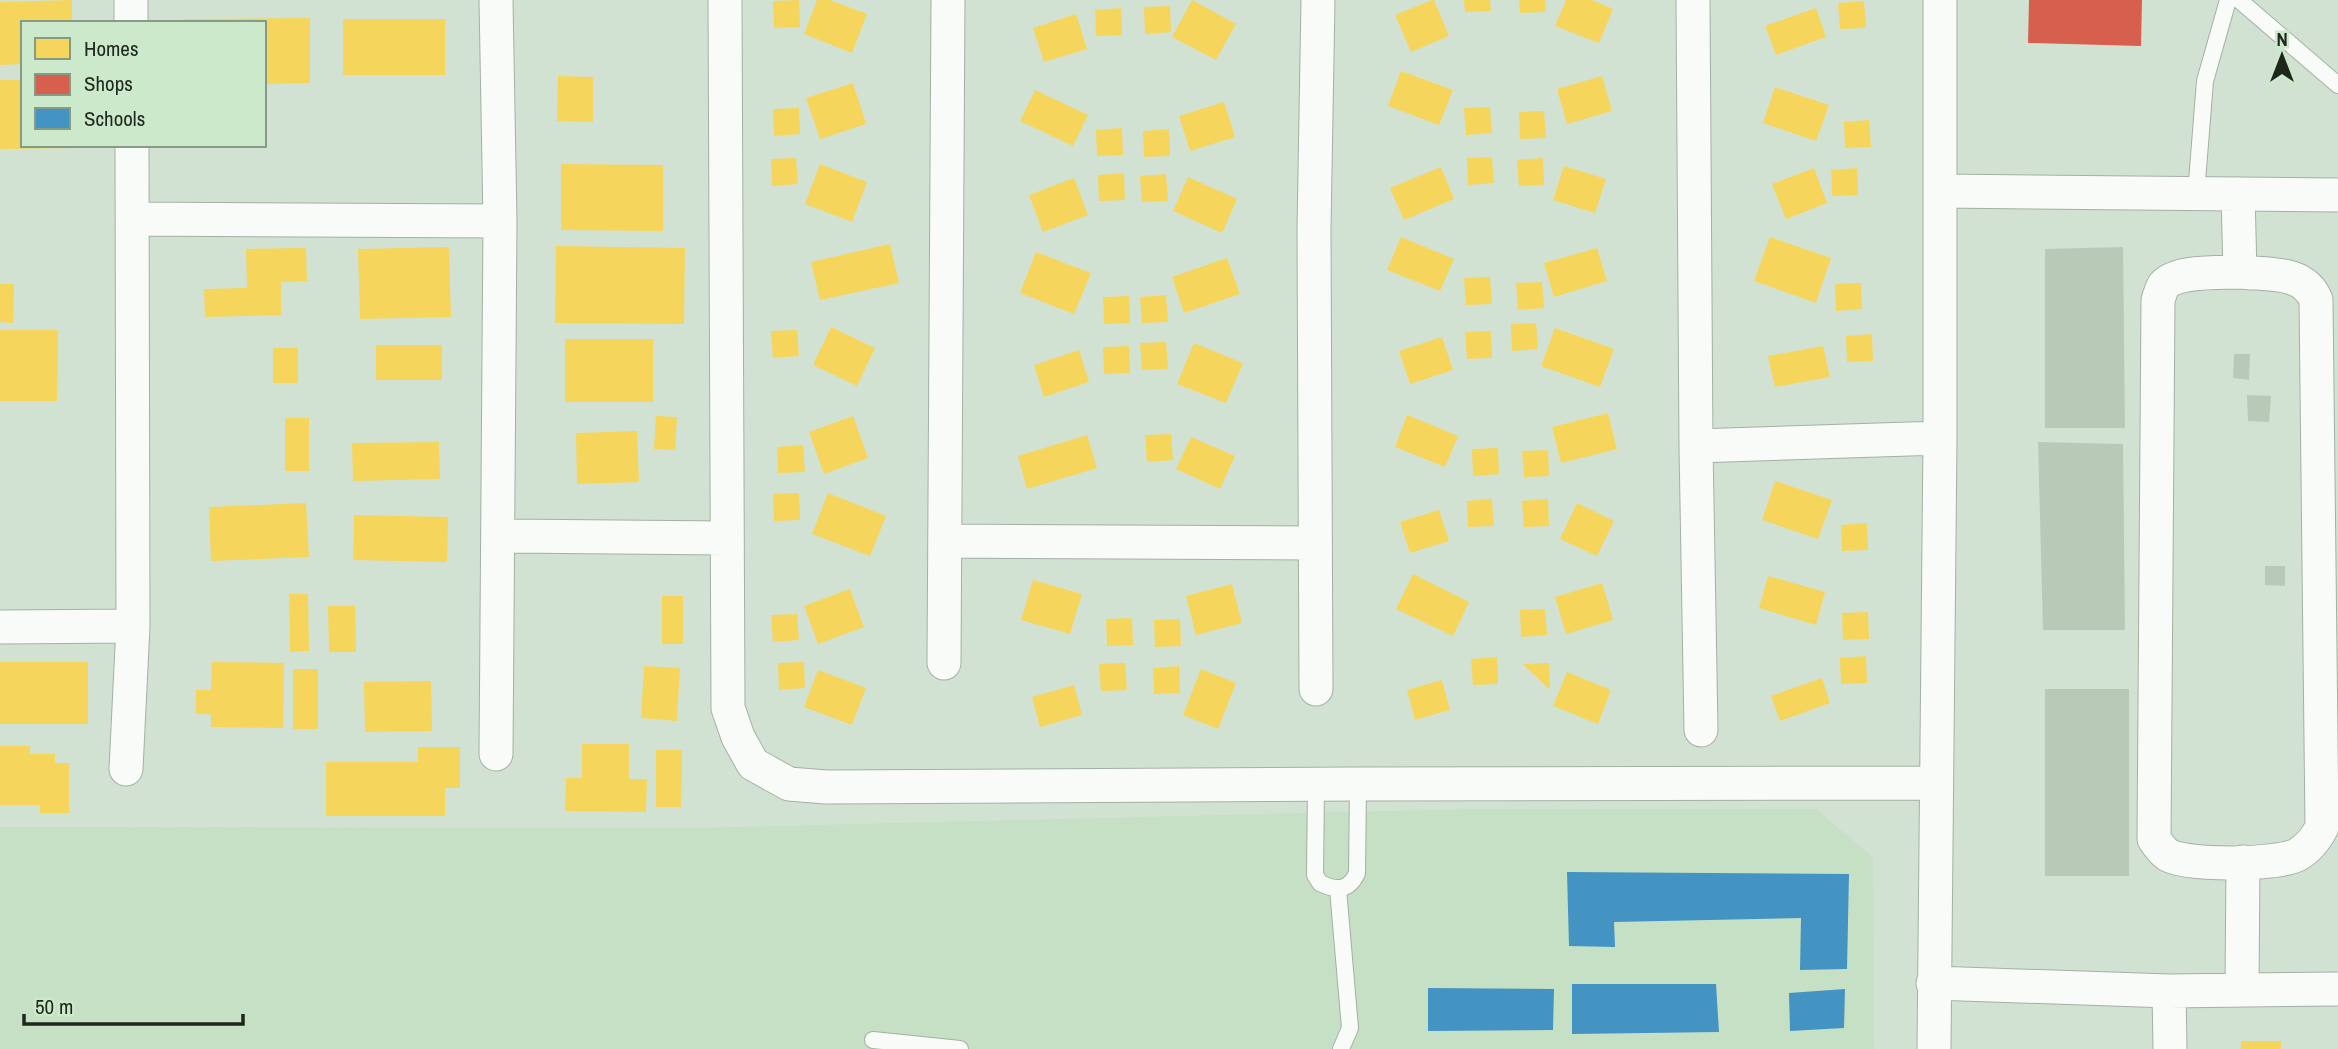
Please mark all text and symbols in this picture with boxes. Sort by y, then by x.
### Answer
legend [21,21,266,147]
north arrow [2247,21,2317,91]
text: N [2276,26,2288,52]
text: Homes [84,34,139,63]
text: Shops [84,69,133,98]
text: Schools [84,104,145,133]
scale bar [24,982,243,1026]
text: 50 m [35,992,73,1021]

